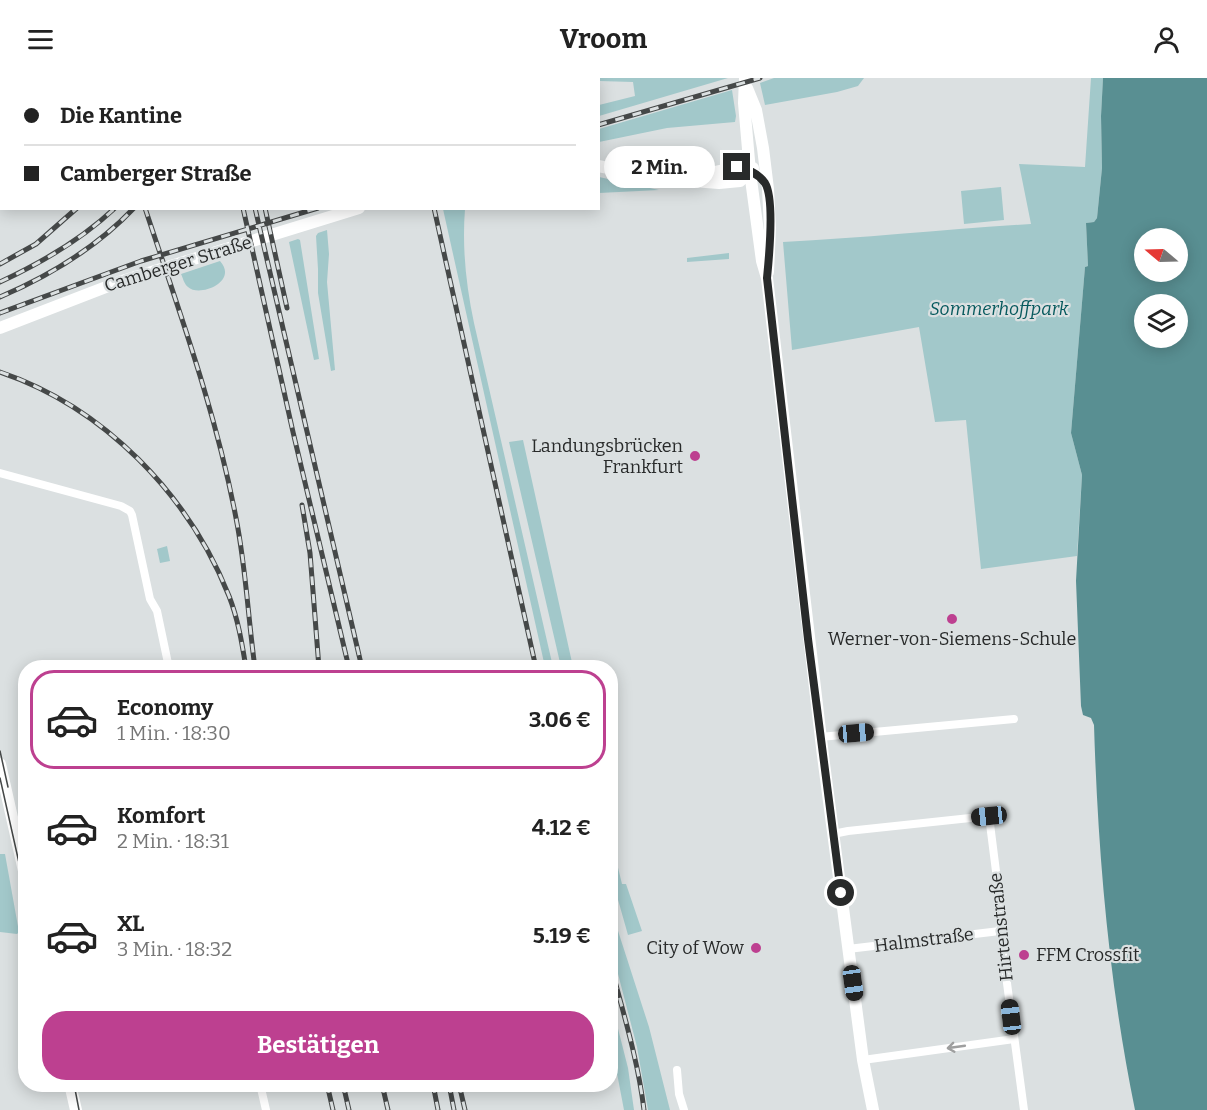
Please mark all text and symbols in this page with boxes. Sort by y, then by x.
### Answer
icon: menu [24,23,57,56]
text: Vroom [560,23,647,55]
icon: person [1150,23,1183,56]
text: Die Kantine [60,102,182,129]
callout: 2 Min. [605,146,716,188]
route end [723,153,750,180]
text: 2 Min. [631,155,688,179]
text: Camberger Straße [60,160,252,187]
north arrow [1134,228,1188,282]
map controls [1134,228,1188,348]
street label: Camberger Straße [102,231,254,297]
button: layers [1134,294,1188,348]
park label: Sommerhoffpark [929,298,1069,320]
place label: Landungsbrücken Frankfurt [531,435,684,478]
marker: Landungsbrücken Frankfurt [688,449,702,463]
marker: Werner-von-Siemens-Schule [945,612,959,626]
place label: Werner-von-Siemens-Schule [828,628,1076,650]
icon: car [45,693,99,747]
text: Economy [117,694,213,721]
text: 3.06 € [529,706,591,733]
text: 1 Min. · 18:30 [117,721,231,745]
car [837,722,875,744]
icon: car [45,801,99,855]
text: Komfort [117,802,206,829]
car [970,805,1008,827]
text: 4.12 € [532,814,591,841]
text: 2 Min. · 18:31 [117,829,229,853]
street label: Hirtenstraße [984,872,1018,982]
route start [827,879,854,906]
icon: car [45,909,99,963]
text: XL [117,910,144,937]
text: 5.19 € [533,922,591,949]
street label: Halmstraße [873,923,975,957]
text: 3 Min. · 18:32 [117,937,232,961]
place label: City of Wow [646,937,745,959]
marker: City of Wow [749,941,763,955]
place label: FFM Crossfit [1036,944,1140,966]
marker: FFM Crossfit [1017,948,1031,962]
car [842,964,864,1002]
car [1000,998,1022,1036]
button: Bestätigen [42,1011,594,1080]
one-way arrow [947,1042,966,1053]

